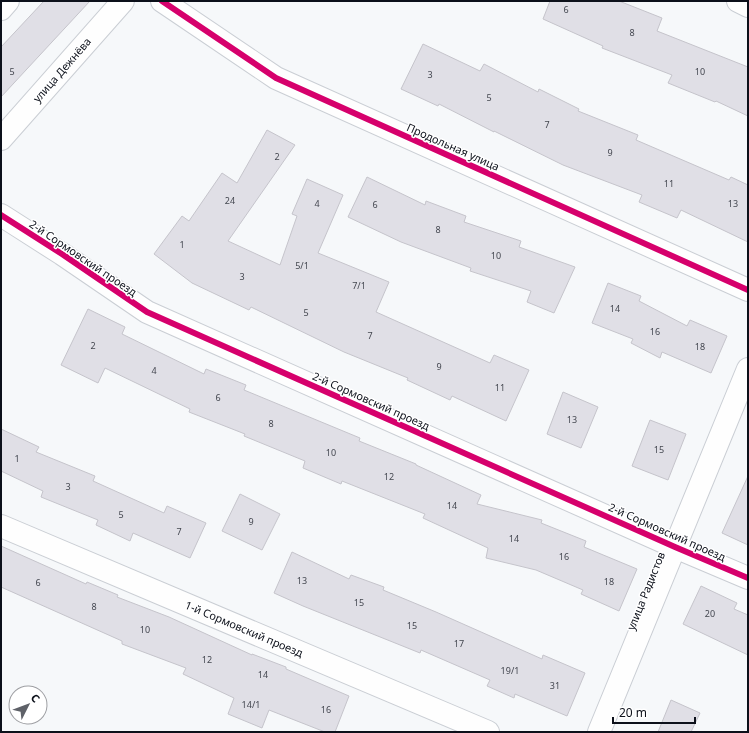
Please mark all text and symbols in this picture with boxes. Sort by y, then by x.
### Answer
house number: 6 [563,3,569,16]
house number: 8 [629,26,635,39]
street label: улица Дежнёва [29,34,94,105]
house number: 5 [9,65,15,78]
house number: 10 [695,65,705,78]
house number: 3 [427,68,433,81]
house number: 5 [486,91,492,104]
house number: 7 [544,118,550,131]
street label: Продольная улица [404,119,502,174]
house number: 9 [607,146,613,159]
house number: 2 [274,150,280,163]
house number: 11 [664,177,674,190]
house number: 24 [225,194,235,207]
house number: 4 [314,197,320,210]
house number: 13 [728,197,738,210]
house number: 6 [372,198,378,211]
street label: 2-й Сормовский проезд [27,216,140,299]
house number: 8 [435,223,441,236]
house number: 1 [179,238,185,251]
house number: 10 [491,249,501,262]
house number: 5/1 [295,259,309,272]
house number: 3 [239,270,245,283]
house number: 7/1 [352,279,366,292]
house number: 14 [610,302,620,315]
house number: 5 [303,306,309,319]
house number: 16 [650,325,660,338]
house number: 7 [367,329,373,342]
house number: 2 [90,339,96,352]
house number: 18 [695,340,705,353]
house number: 9 [436,360,442,373]
house number: 4 [151,364,157,377]
street label: 2-й Сормовский проезд [310,368,432,433]
house number: 11 [495,381,505,394]
house number: 6 [215,391,221,404]
house number: 13 [567,413,577,426]
house number: 8 [268,417,274,430]
house number: 15 [654,443,664,456]
house number: 10 [326,446,336,459]
house number: 1 [14,452,20,465]
house number: 12 [384,470,394,483]
house number: 3 [65,480,71,493]
house number: 14 [447,499,457,512]
street label: 2-й Сормовский проезд [606,499,728,564]
house number: 5 [118,508,124,521]
house number: 9 [248,515,254,528]
house number: 7 [176,525,182,538]
house number: 14 [509,532,519,545]
street label: улица Радистов [623,549,668,632]
house number: 16 [559,550,569,563]
house number: 13 [297,574,307,587]
house number: 18 [604,575,614,588]
house number: 6 [35,576,41,589]
house number: 15 [354,596,364,609]
street label: 1-й Сормовский проезд [183,597,306,660]
house number: 8 [91,600,97,613]
house number: 20 [705,607,715,620]
house number: 15 [407,619,417,632]
house number: 10 [140,623,150,636]
house number: 17 [454,637,464,650]
house number: 12 [202,653,212,666]
house number: 19/1 [501,664,519,677]
house number: 14 [258,668,268,681]
house number: 31 [550,679,560,692]
north arrow [8,685,48,725]
text: С [28,690,44,706]
house number: 14/1 [242,698,260,711]
scale bar [613,699,695,725]
house number: 16 [321,703,331,716]
text: 20 m [619,704,647,721]

